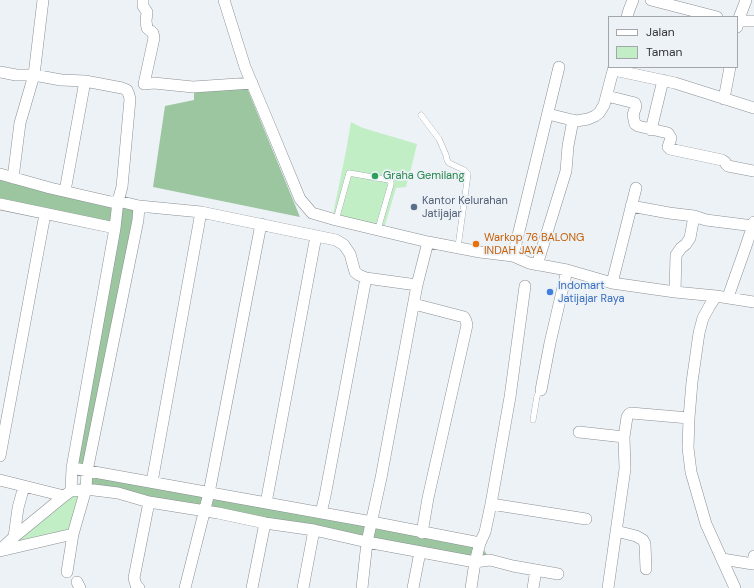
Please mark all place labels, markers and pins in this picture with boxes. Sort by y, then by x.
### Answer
place label: Graha Gemilang [383,169,465,183]
marker: Graha Gemilang [370,171,380,181]
place label: Kantor Kelurahan Jatijajar [422,194,508,220]
marker: Kantor Kelurahan Jatijajar [409,202,419,212]
place label: Warkop 76 BALONG INDAH JAYA [484,231,584,257]
marker: Warkop 76 BALONG INDAH JAYA [471,239,481,249]
place label: Indomart Jatijajar Raya [558,279,625,305]
marker: Indomart Jatijajar Raya [545,287,555,297]

